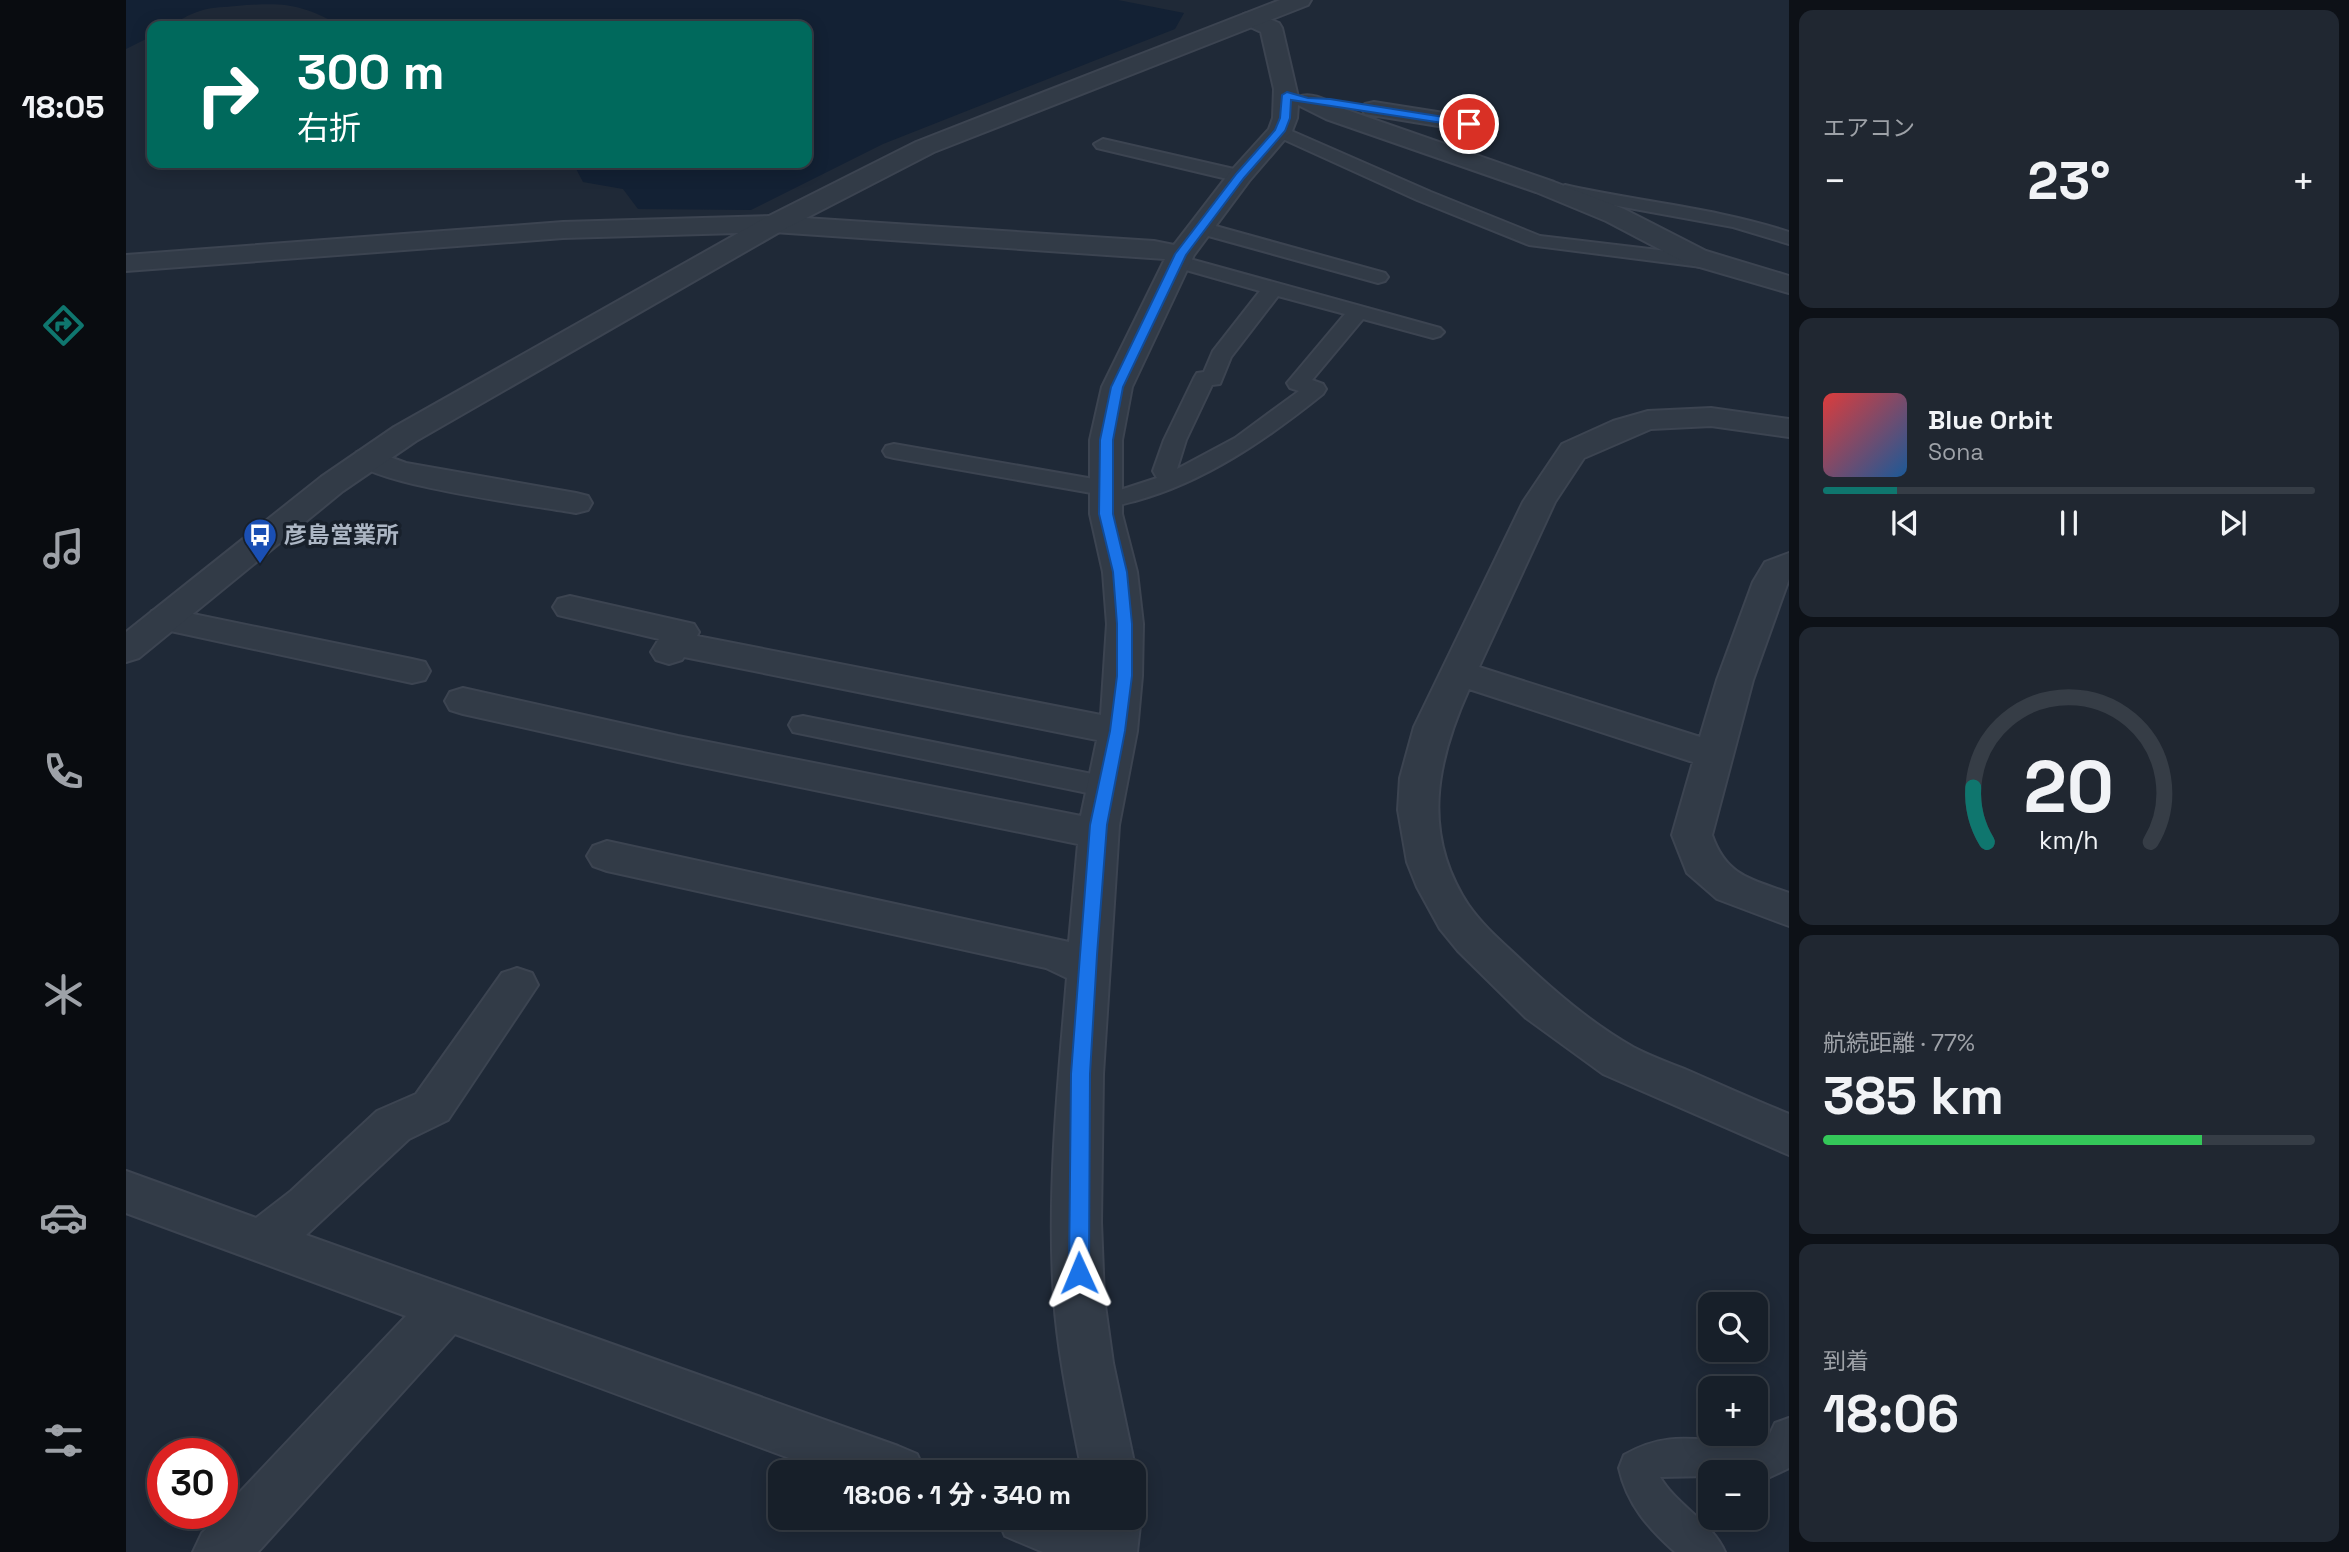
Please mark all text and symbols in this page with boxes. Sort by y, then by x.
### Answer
text: 300 m [297,41,445,103]
icon: right [182,49,273,140]
text: 18:05 [21,87,105,127]
pin [1439,94,1499,154]
icon: arrive [1450,105,1488,143]
text: 右折 [297,108,361,148]
text: エアコン [1823,113,1915,143]
text: 23° [2028,148,2111,214]
text: − [1823,157,1847,205]
text: + [2291,157,2315,205]
icon: directions [39,301,88,350]
text: Blue Orbit [1928,403,2053,437]
text: Sona [1928,437,1984,467]
icon: previous [1886,504,1924,542]
icon: pause [2050,504,2088,542]
icon: next [2214,504,2252,542]
bus stop icon: 彦島営業所 [241,516,279,565]
place label: 彦島営業所 [284,520,399,550]
icon: music [39,524,88,573]
text: 20 [2024,740,2114,833]
icon: phone [39,747,88,796]
text: km/h [2039,824,2099,856]
icon: climate [39,970,88,1019]
text: 航続距離 · 77% [1823,1028,1975,1058]
text: 385 km [1823,1063,2004,1129]
icon: car [39,1193,88,1242]
position arrow [1042,1236,1116,1310]
map controls [1698,1292,1768,1530]
button: search [1698,1292,1768,1362]
text: 到着 [1823,1346,1869,1376]
button: + [1698,1376,1768,1446]
text: 18:06 [1823,1381,1959,1447]
icon: filters [39,1416,88,1465]
speed limit sign: 30 [147,1438,238,1529]
button: − [1698,1460,1768,1530]
text: 18:06 · 1 分 · 340 m [843,1478,1071,1512]

